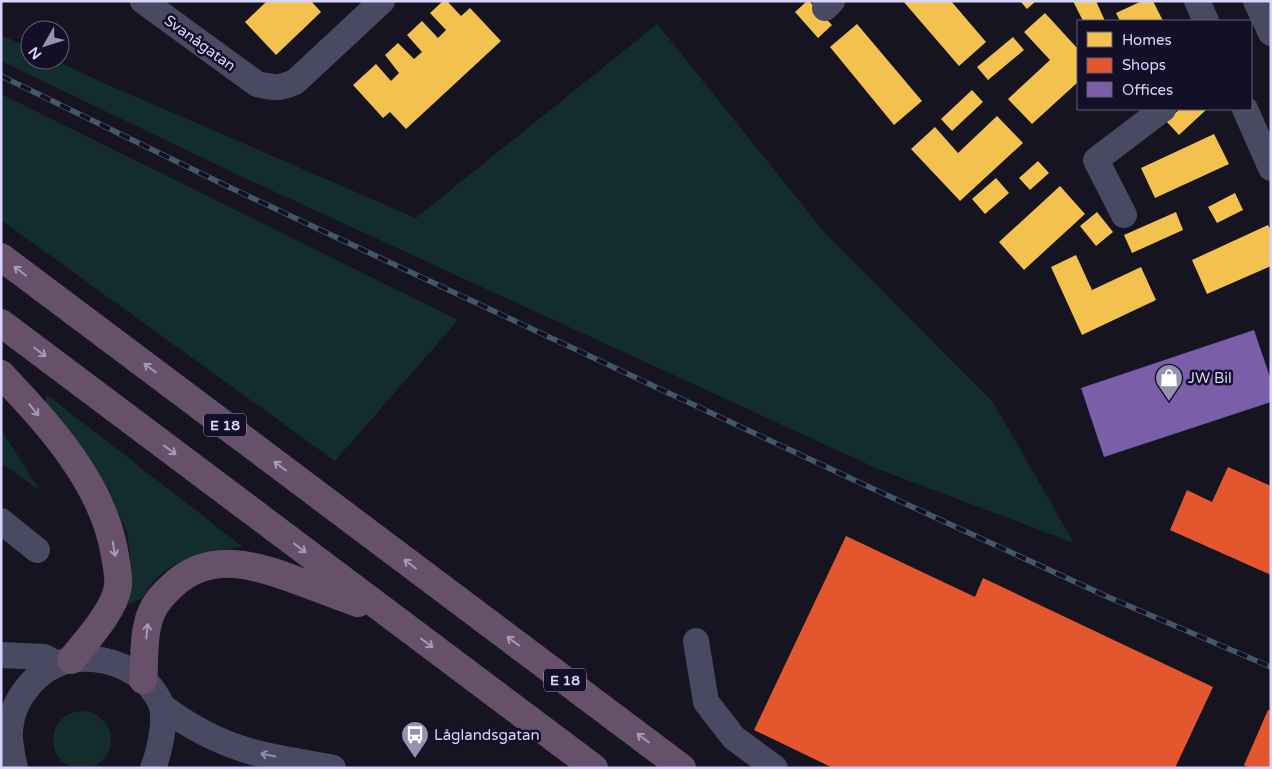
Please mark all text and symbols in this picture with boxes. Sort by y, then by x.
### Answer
street label: Svanågatan [161,11,239,75]
north arrow [20,20,70,70]
legend [1077,20,1252,110]
text: Homes [1122,31,1172,49]
text: N [25,43,45,63]
text: Shops [1122,56,1166,74]
text: Offices [1122,81,1173,99]
one-way arrow [13,266,27,276]
one-way arrow [33,347,46,358]
one-way arrow [144,363,157,374]
shop icon: JW Bil [1154,363,1184,402]
place label: JW Bil [1188,369,1232,387]
one-way arrow [28,403,39,416]
road number: E 18 [204,414,246,436]
one-way arrow [163,445,177,455]
one-way arrow [273,461,287,471]
one-way arrow [110,541,120,557]
one-way arrow [293,543,307,553]
one-way arrow [404,558,417,569]
one-way arrow [142,623,152,639]
one-way arrow [507,635,520,646]
one-way arrow [420,638,434,648]
road number: E 18 [544,668,586,692]
bus stop icon: Låglandsgatan [400,720,430,759]
place label: Låglandsgatan [434,726,540,744]
one-way arrow [637,733,650,744]
one-way arrow [261,750,277,759]

